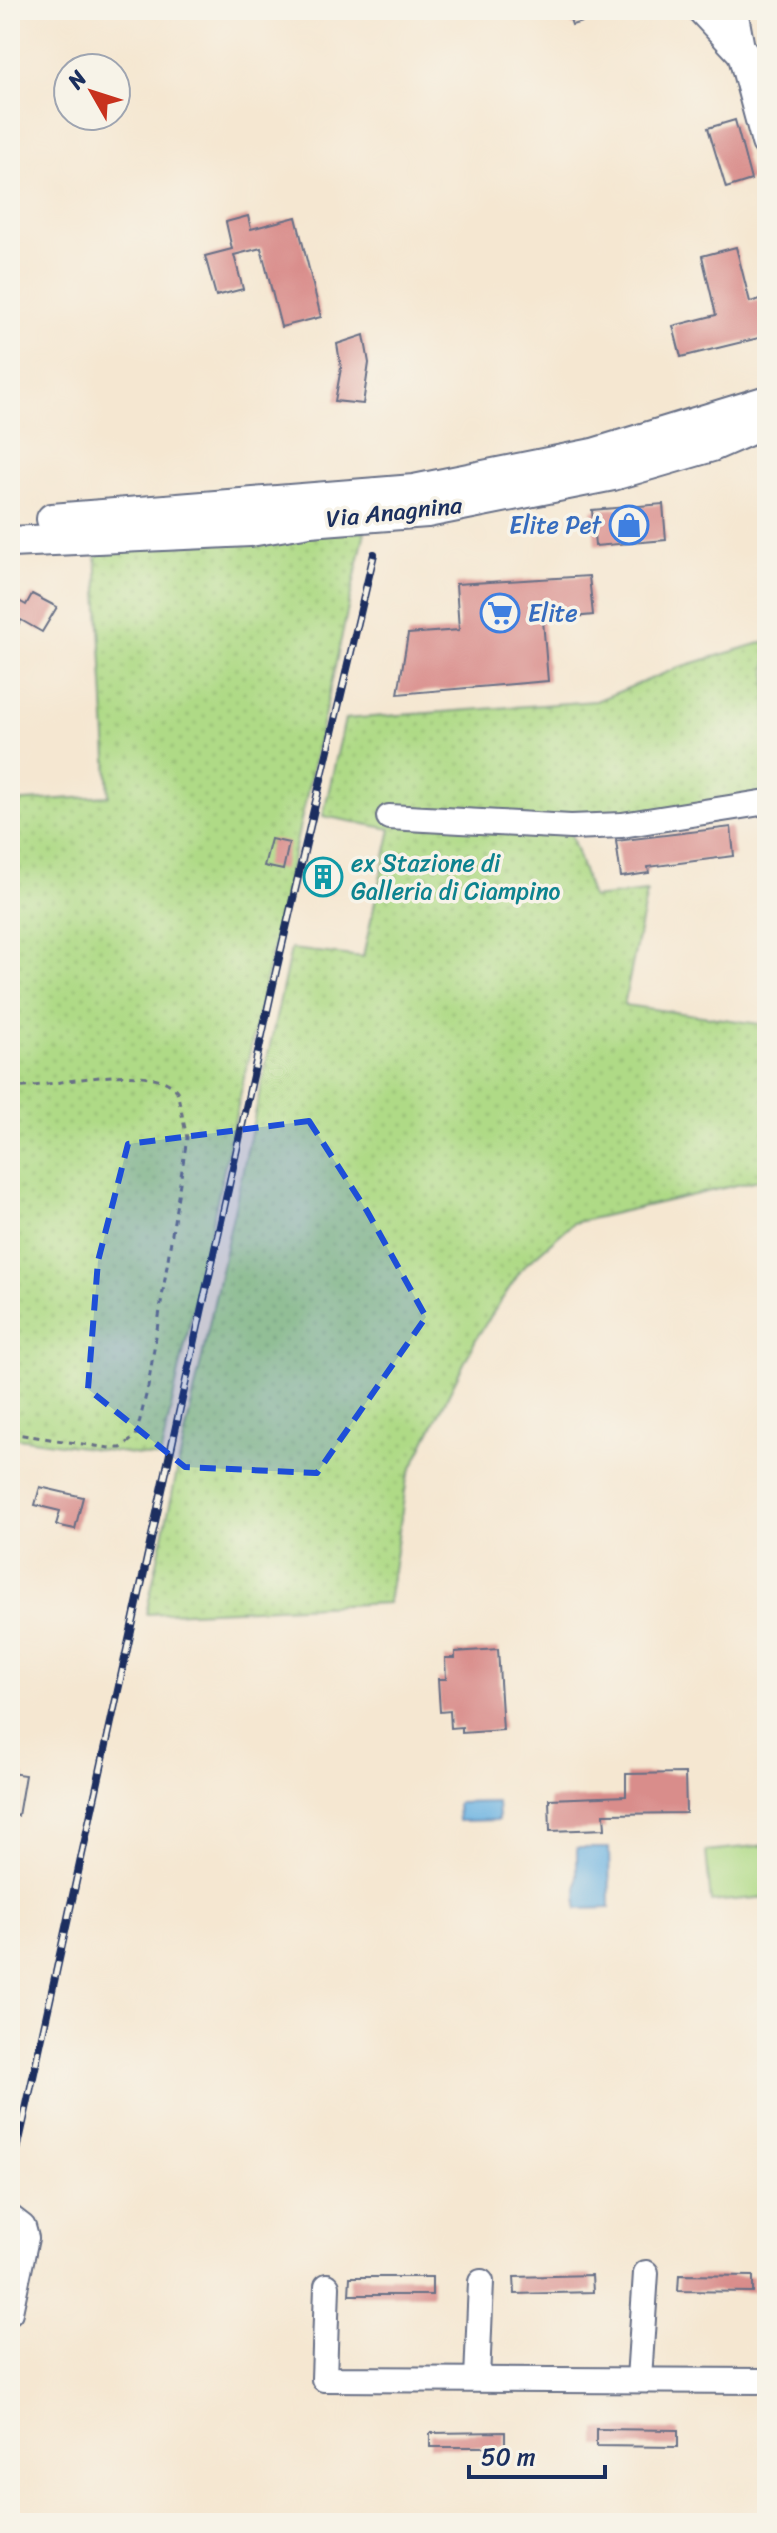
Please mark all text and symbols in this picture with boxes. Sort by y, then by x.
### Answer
north arrow [52,52,132,132]
text: N [56,61,97,99]
street label: Via Anagnina [324,484,465,540]
place label: Elite Pet [509,504,602,546]
shop icon: Elite Pet [608,504,650,546]
supermarket icon: Elite [479,592,521,634]
place label: Elite [528,592,578,634]
place label: ex Stazione di Galleria di Ciampino [351,842,561,912]
building icon: ex Stazione di Galleria di Ciampino [302,856,344,898]
scale bar [469,2429,605,2479]
text: 50 m [481,2436,536,2478]

